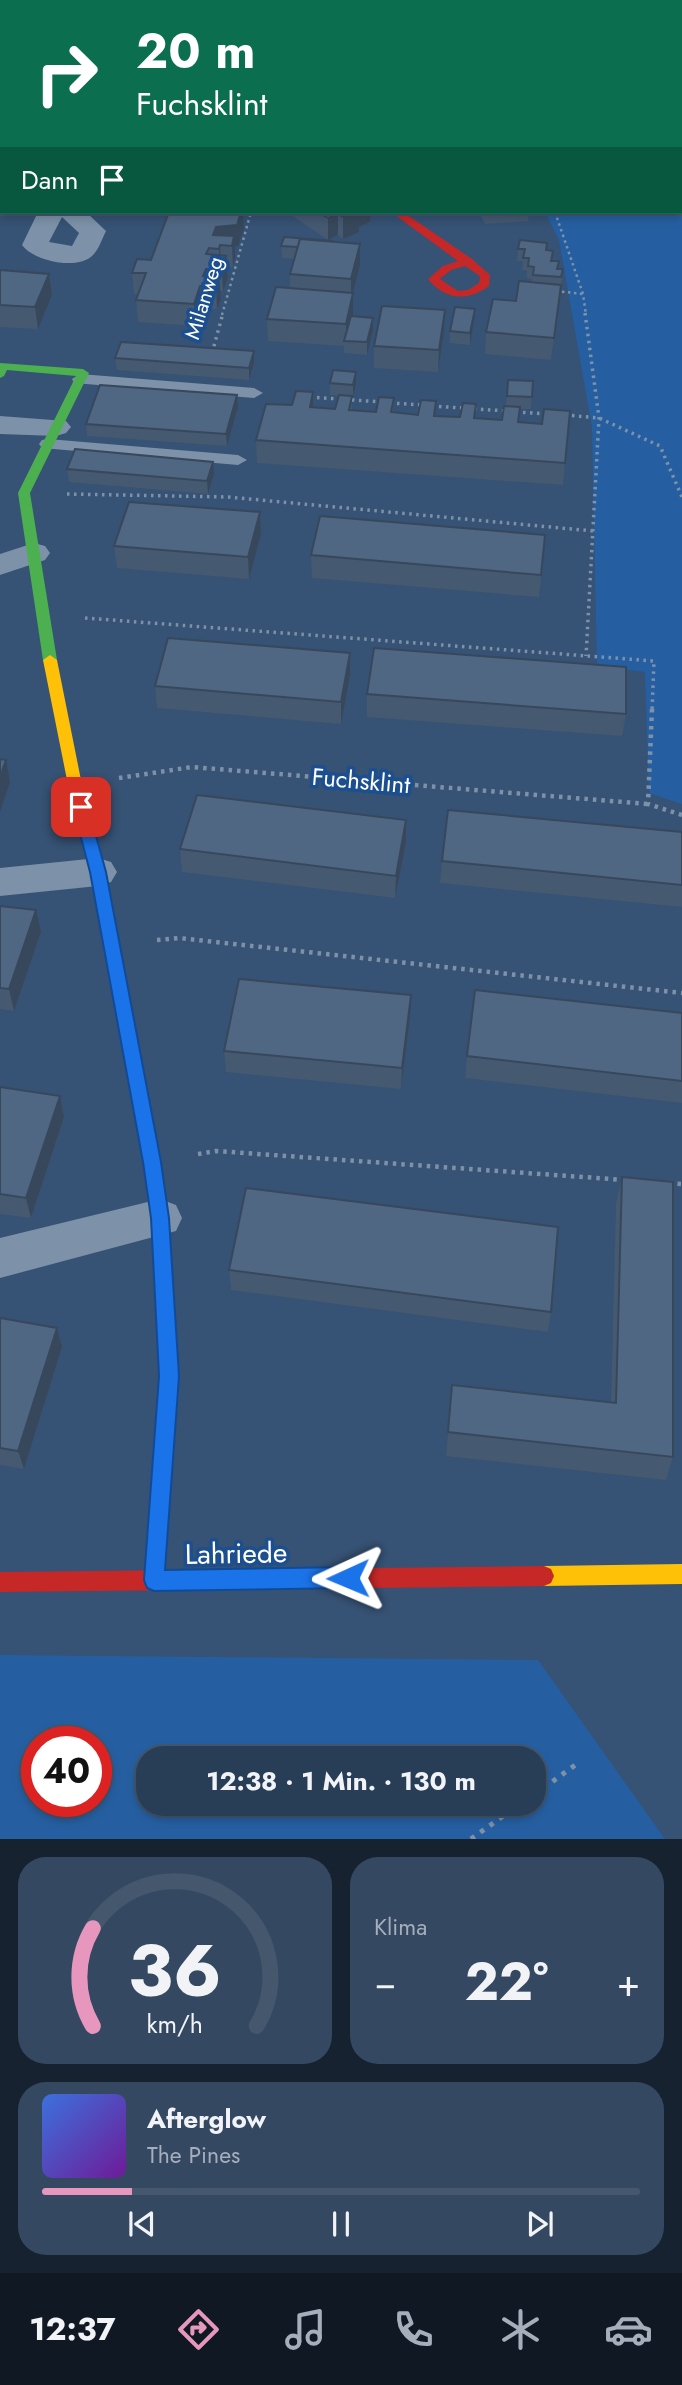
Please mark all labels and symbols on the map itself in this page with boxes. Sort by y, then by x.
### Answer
street label: Milanweg [177,253,231,343]
street label: Fuchsklint [310,759,412,802]
pin [51,777,111,837]
street label: Lahriede [184,1532,288,1575]
position arrow [311,1541,385,1615]
speed limit sign: 40 [21,1726,112,1817]

